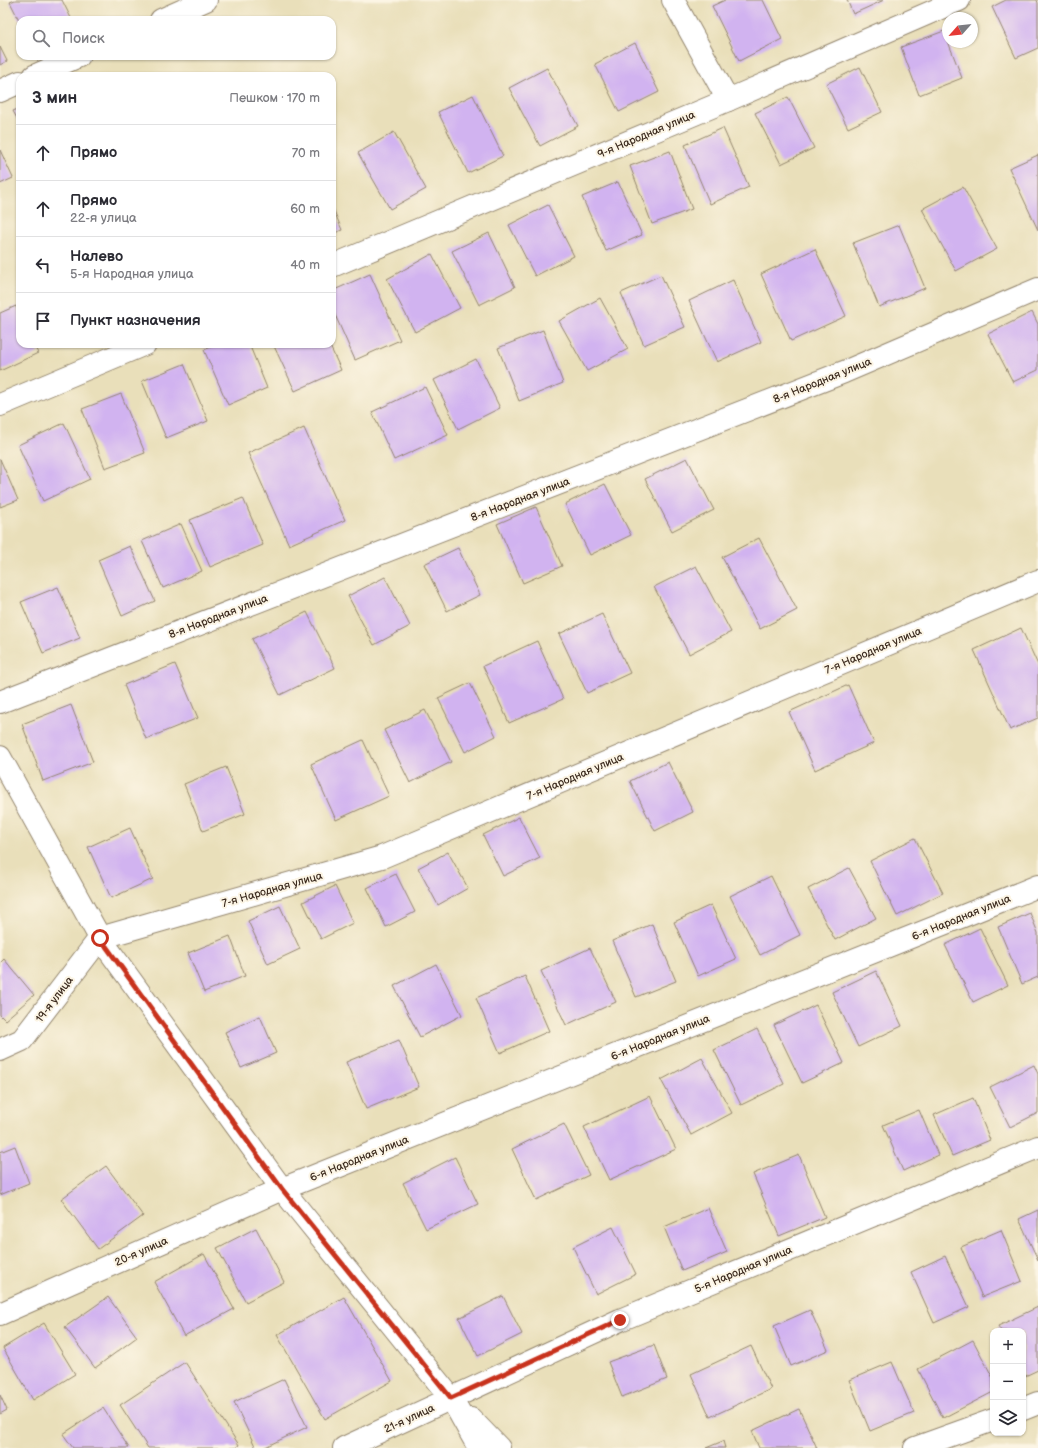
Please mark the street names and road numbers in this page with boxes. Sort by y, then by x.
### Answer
street label: 9-я Народная улица [595,108,697,161]
street label: 8-я Народная улица [771,355,874,406]
street label: 8-я Народная улица [469,474,572,524]
street label: 8-я Народная улица [167,591,270,641]
street label: 7-я Народная улица [823,624,924,677]
street label: 7-я Народная улица [525,750,626,803]
street label: 7-я Народная улица [220,869,324,910]
street label: 6-я Народная улица [910,892,1013,943]
street label: 19-я улица [33,973,76,1025]
street label: 6-я Народная улица [609,1012,712,1063]
street label: 6-я Народная улица [308,1133,411,1184]
street label: 20-я улица [113,1234,170,1269]
street label: 5-я Народная улица [692,1243,794,1296]
street label: 21-я улица [382,1401,437,1436]

